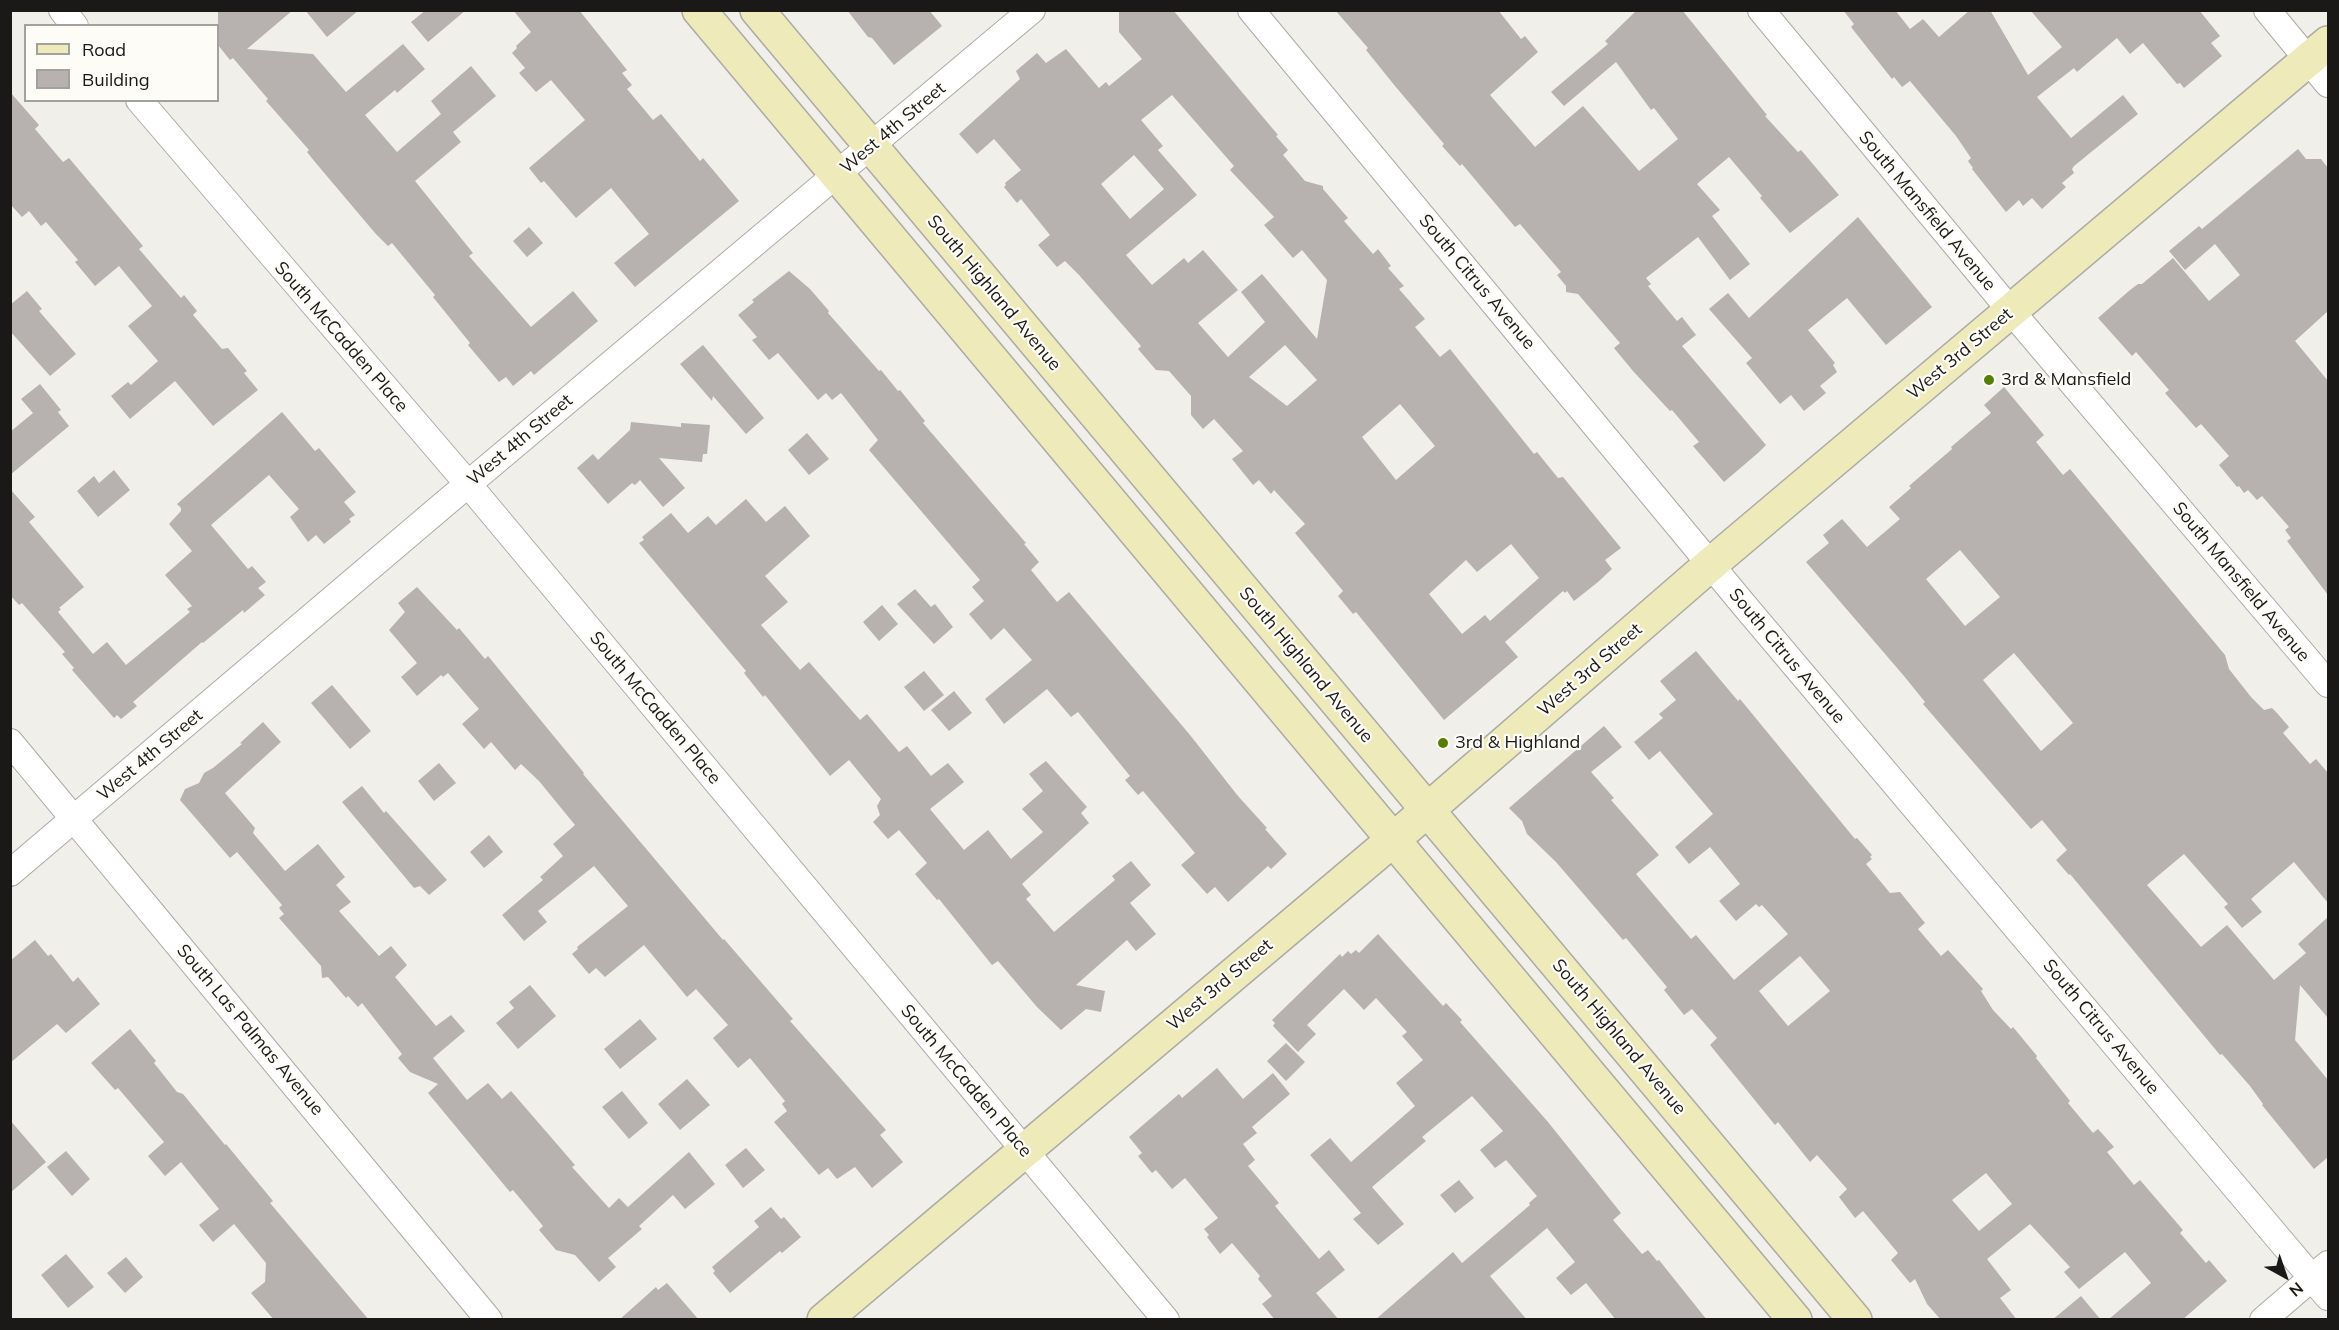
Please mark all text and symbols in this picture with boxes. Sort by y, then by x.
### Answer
legend [24,24,219,102]
text: Road [82,38,126,61]
text: Building [82,68,150,91]
street label: West 4th Street [836,78,950,178]
street label: South Mansfield Avenue [1854,127,2000,295]
street label: South Citrus Avenue [1414,210,1540,354]
street label: South Highland Avenue [923,211,1065,375]
street label: South McCadden Place [270,257,412,417]
street label: West 3rd Street [1903,304,2017,404]
place label: 3rd & Mansfield [2001,369,2131,391]
marker: 3rd & Mansfield [1982,373,1996,387]
street label: West 4th Street [463,390,577,490]
street label: South Mansfield Avenue [2168,498,2314,666]
street label: South Highland Avenue [1235,583,1377,747]
street label: South Citrus Avenue [1724,584,1850,728]
street label: West 3rd Street [1533,619,1647,721]
street label: South McCadden Place [585,627,725,789]
street label: West 4th Street [93,705,207,805]
place label: 3rd & Highland [1455,732,1580,754]
marker: 3rd & Highland [1436,736,1450,750]
street label: West 3rd Street [1163,935,1277,1035]
street label: South Las Palmas Avenue [172,940,328,1120]
street label: South Highland Avenue [1548,955,1690,1119]
street label: South Citrus Avenue [2038,955,2164,1099]
street label: South McCadden Place [896,1000,1036,1162]
north arrow [2255,1246,2315,1306]
text: N [2286,1278,2308,1301]

